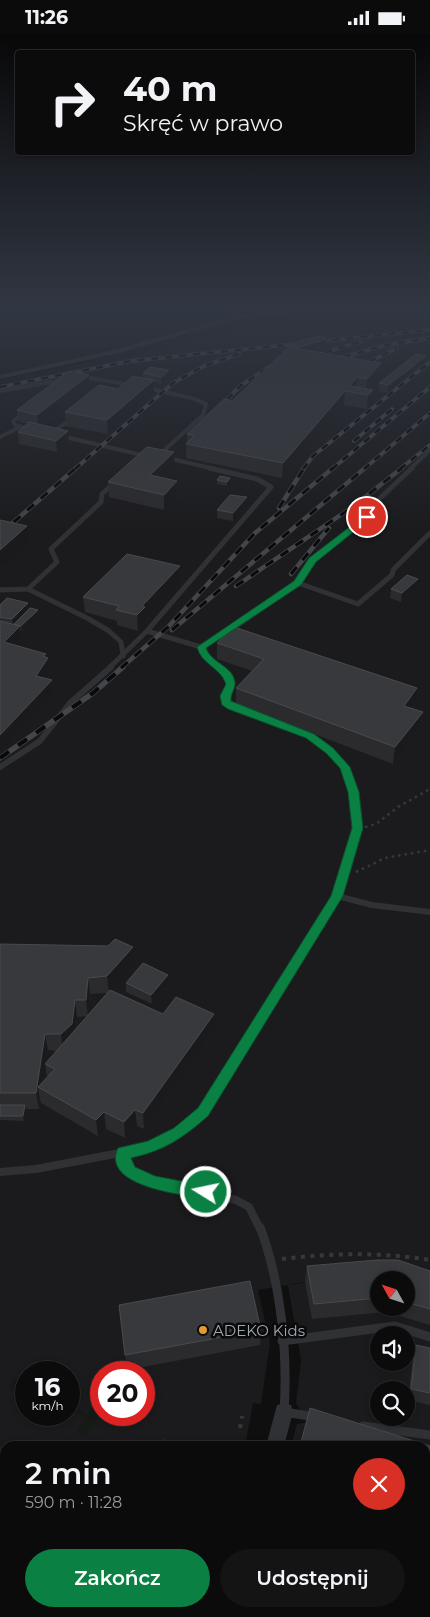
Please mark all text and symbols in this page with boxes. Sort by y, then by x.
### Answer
text: 11:26 [25,6,68,29]
text: 40 m [123,67,218,110]
icon: right [40,70,105,135]
text: Skręć w prawo [123,110,283,137]
pin [346,496,388,538]
icon: arrive [353,503,381,531]
position arrow [179,1165,231,1217]
north arrow [370,1271,415,1316]
map controls [370,1271,415,1426]
place label: ADEKO Kids [213,1321,305,1340]
marker: ADEKO Kids [197,1324,209,1336]
button: sound [370,1326,415,1371]
speed limit sign: 20 [90,1361,155,1426]
text: 16 [35,1372,60,1402]
button: search [370,1381,415,1426]
text: km/h [31,1398,64,1413]
text: 2 min [25,1455,112,1492]
button: close [353,1458,405,1510]
text: 590 m · 11:28 [25,1493,122,1512]
button: Zakończ [25,1549,210,1607]
button: Udostępnij [220,1549,405,1607]

